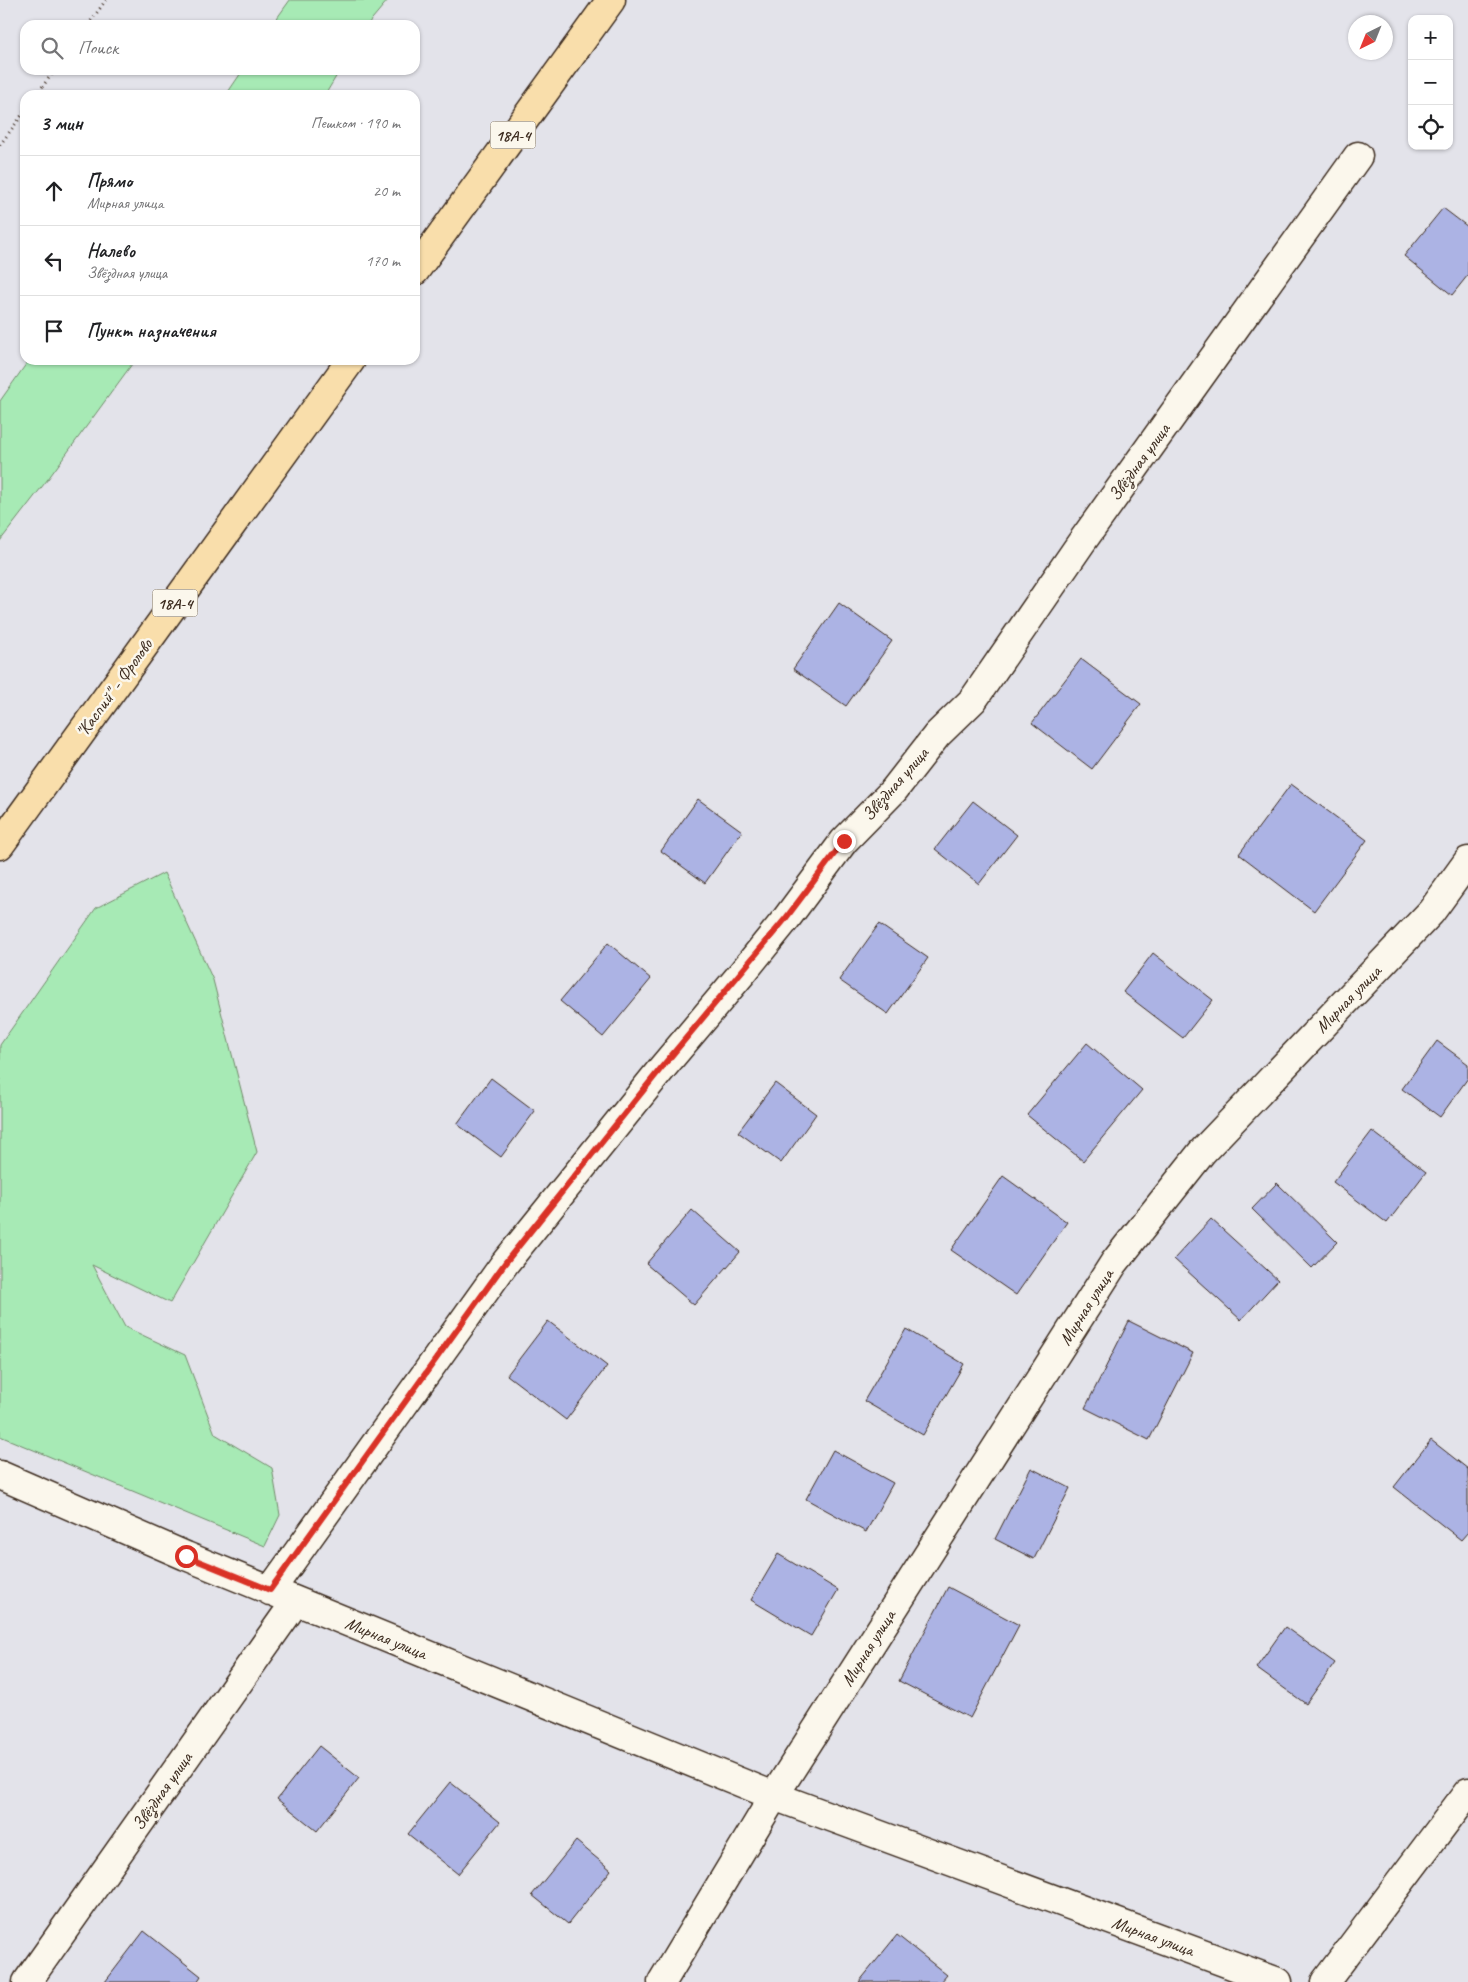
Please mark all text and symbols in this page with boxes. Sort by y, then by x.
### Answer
north arrow [1348,15,1393,60]
map controls [1408,15,1453,150]
button: + [1408,15,1453,60]
search box [20,20,420,75]
icon: search [38,34,66,62]
text: Поиск [78,36,118,60]
button: − [1408,60,1453,105]
button: locate [1408,105,1453,150]
text: 3 мин [40,110,83,136]
text: Пешком · 190 m [311,113,400,133]
road number: 18А-4 [490,122,536,148]
text: Прямо [87,169,132,193]
icon: ahead [40,177,68,205]
text: 20 m [373,181,400,201]
text: Мирная улица [87,193,163,213]
text: Налево [87,239,135,263]
icon: left [40,247,68,275]
text: 170 m [366,251,400,271]
text: Звёздная улица [87,263,167,283]
icon: arrive [40,317,68,345]
text: Пункт назначения [87,319,216,343]
street label: Звёздная улица [1104,418,1176,506]
road number: 18А-4 [152,590,198,616]
street label: "Каспий" - Фролово [71,633,158,742]
street label: Звёздная улица [857,741,935,826]
route end [833,830,856,853]
street label: Мирная улица [1310,959,1387,1038]
street label: Мирная улица [1054,1263,1119,1349]
route start [175,1545,198,1568]
street label: Мирная улица [836,1604,901,1690]
street label: Мирная улица [342,1612,431,1665]
street label: Звёздная улица [127,1746,199,1835]
street label: Мирная улица [1109,1911,1199,1962]

